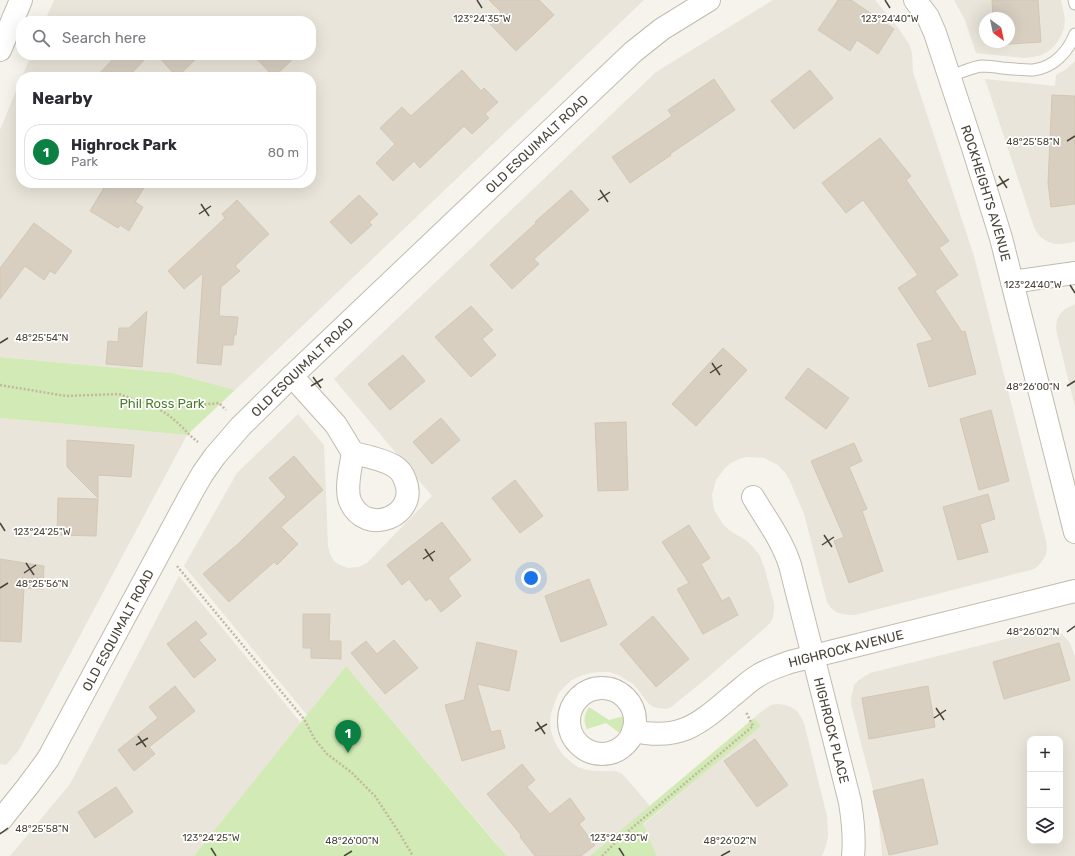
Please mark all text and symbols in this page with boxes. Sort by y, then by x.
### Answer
north arrow [979,12,1015,48]
text: 123°24'35"W [453,13,511,25]
text: 123°24'40"W [861,13,919,25]
search box [16,16,316,60]
icon: search [30,27,52,49]
text: Search here [62,29,146,47]
text: Nearby [32,88,93,108]
street label: OLD ESQUIMALT ROAD [482,91,591,196]
street label: ROCKHEIGHTS AVENUE [958,123,1014,263]
text: Highrock Park [71,136,177,154]
text: 48°25'58"N [1006,136,1060,148]
text: 1 [43,145,49,160]
text: 80 m [268,145,299,160]
text: Park [71,154,98,169]
text: 123°24'40"W [1004,279,1062,291]
street label: OLD ESQUIMALT ROAD [248,315,356,420]
text: 48°25'54"N [15,332,69,344]
text: 48°26'00"N [1006,381,1060,393]
park label: Phil Ross Park [119,396,205,411]
text: 123°24'25"W [13,526,71,538]
street label: OLD ESQUIMALT ROAD [79,567,156,693]
your location [521,568,541,588]
text: 48°25'56"N [16,578,68,590]
text: 48°26'02"N [1006,626,1060,638]
street label: HIGHROCK AVENUE [787,627,905,670]
street label: HIGHROCK PLACE [811,676,852,785]
pin: 1 [335,720,361,753]
map controls [1027,736,1063,844]
button: + [1027,736,1063,772]
button: − [1027,772,1063,808]
button: layers [1027,808,1063,844]
text: 48°25'58"N [15,823,69,835]
text: 123°24'25"W [182,832,240,844]
text: 123°24'30"W [590,832,648,844]
text: 48°26'00"N [325,835,379,847]
text: 48°26'02"N [703,835,757,847]

